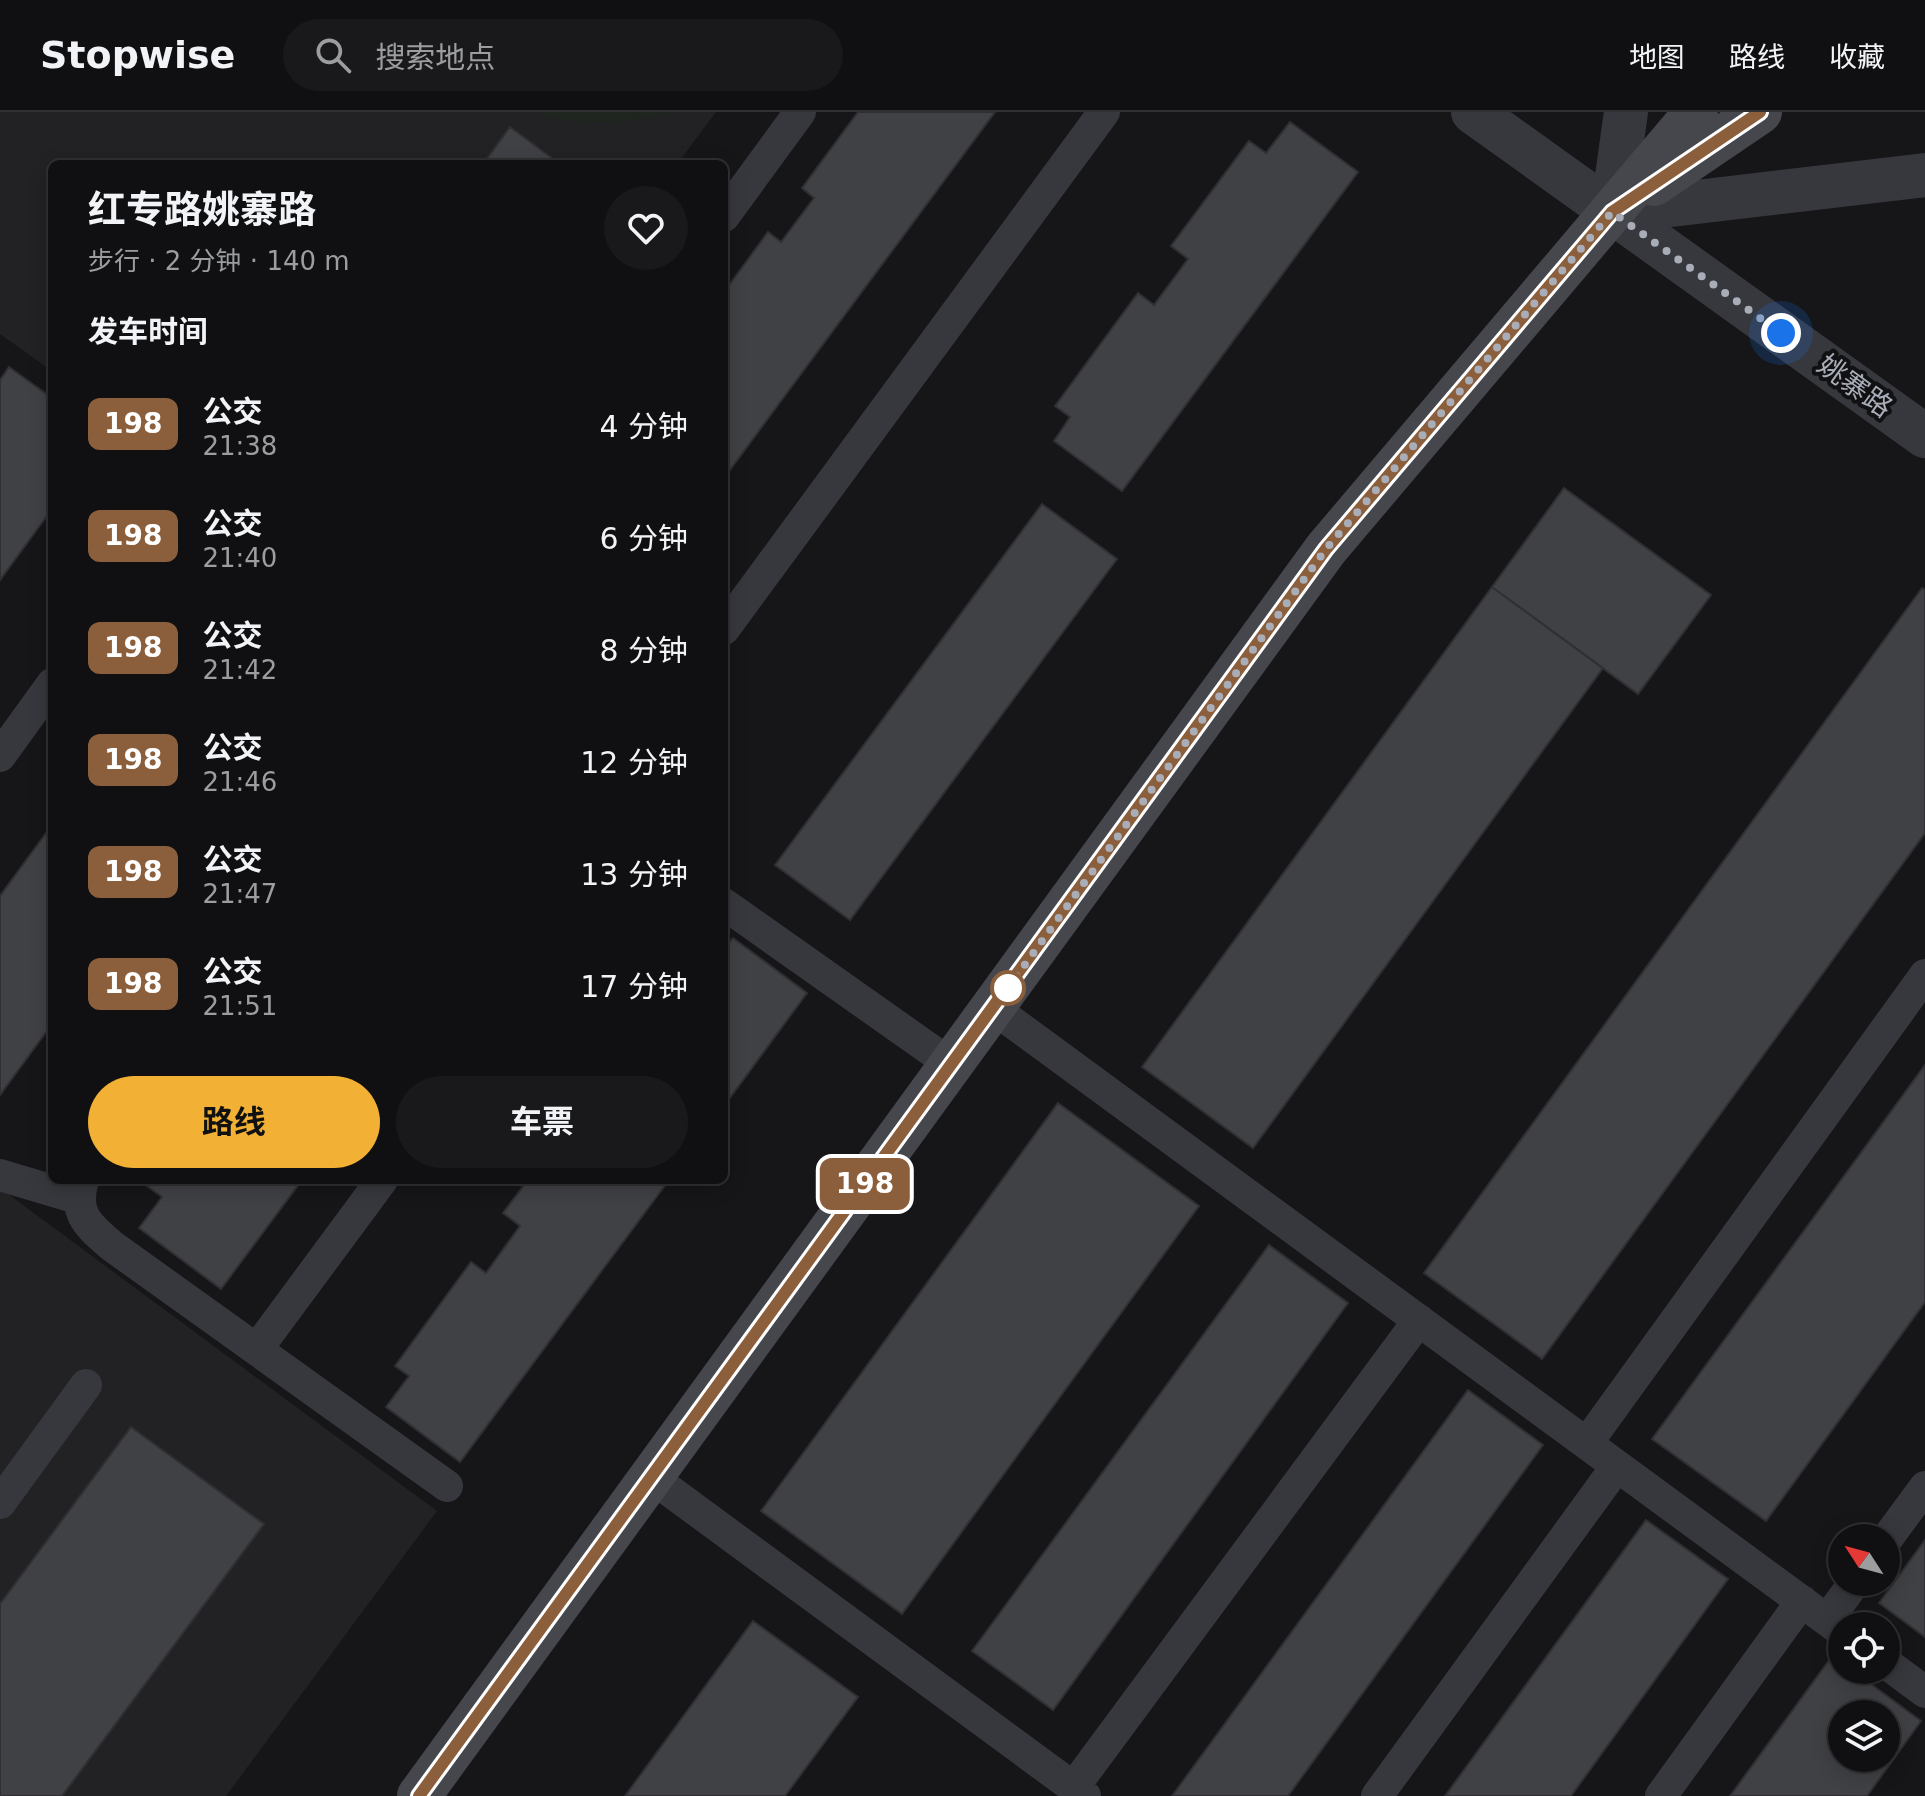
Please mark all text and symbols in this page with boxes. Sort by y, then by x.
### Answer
search box [283,19,843,91]
text: Stopwise [40,33,235,77]
icon: search [311,33,355,77]
text: 搜索地点 [375,40,495,75]
text: 地图 [1629,41,1685,74]
text: 路线 [1729,41,1785,74]
text: 收藏 [1829,41,1885,74]
button: heart [604,186,688,270]
text: 红专路姚寨路 [88,188,316,232]
text: 步行 · 2 分钟 · 140 m [88,246,350,276]
your location [1761,313,1801,353]
text: 发车时间 [88,314,208,349]
street label: 姚寨路 [1811,348,1899,424]
text: 公交 [202,394,262,429]
text: 198 [104,407,162,440]
text: 4 分钟 [599,409,688,444]
text: 21:38 [202,431,277,461]
text: 公交 [202,506,262,541]
text: 198 [104,519,162,552]
text: 6 分钟 [599,521,688,556]
text: 21:40 [202,543,277,573]
text: 公交 [202,618,262,653]
text: 198 [104,631,162,664]
text: 8 分钟 [599,633,688,668]
text: 21:42 [202,655,277,685]
text: 公交 [202,730,262,765]
text: 198 [104,743,162,776]
text: 12 分钟 [580,745,688,780]
text: 21:46 [202,767,277,797]
text: 公交 [202,842,262,877]
text: 198 [104,855,162,888]
text: 13 分钟 [580,857,688,892]
text: 21:47 [202,879,277,909]
text: 公交 [202,954,262,989]
text: 198 [104,967,162,1000]
text: 17 分钟 [580,969,688,1004]
unlabelled marker [991,971,1025,1005]
text: 21:51 [202,991,277,1021]
button: 路线 [88,1076,380,1168]
button: 车票 [396,1076,688,1168]
line badge: 198 [819,1158,911,1210]
text: 198 [836,1167,894,1200]
north arrow [1828,1524,1900,1596]
map controls [1828,1524,1900,1772]
button: locate [1828,1612,1900,1684]
button: layers [1828,1700,1900,1772]

